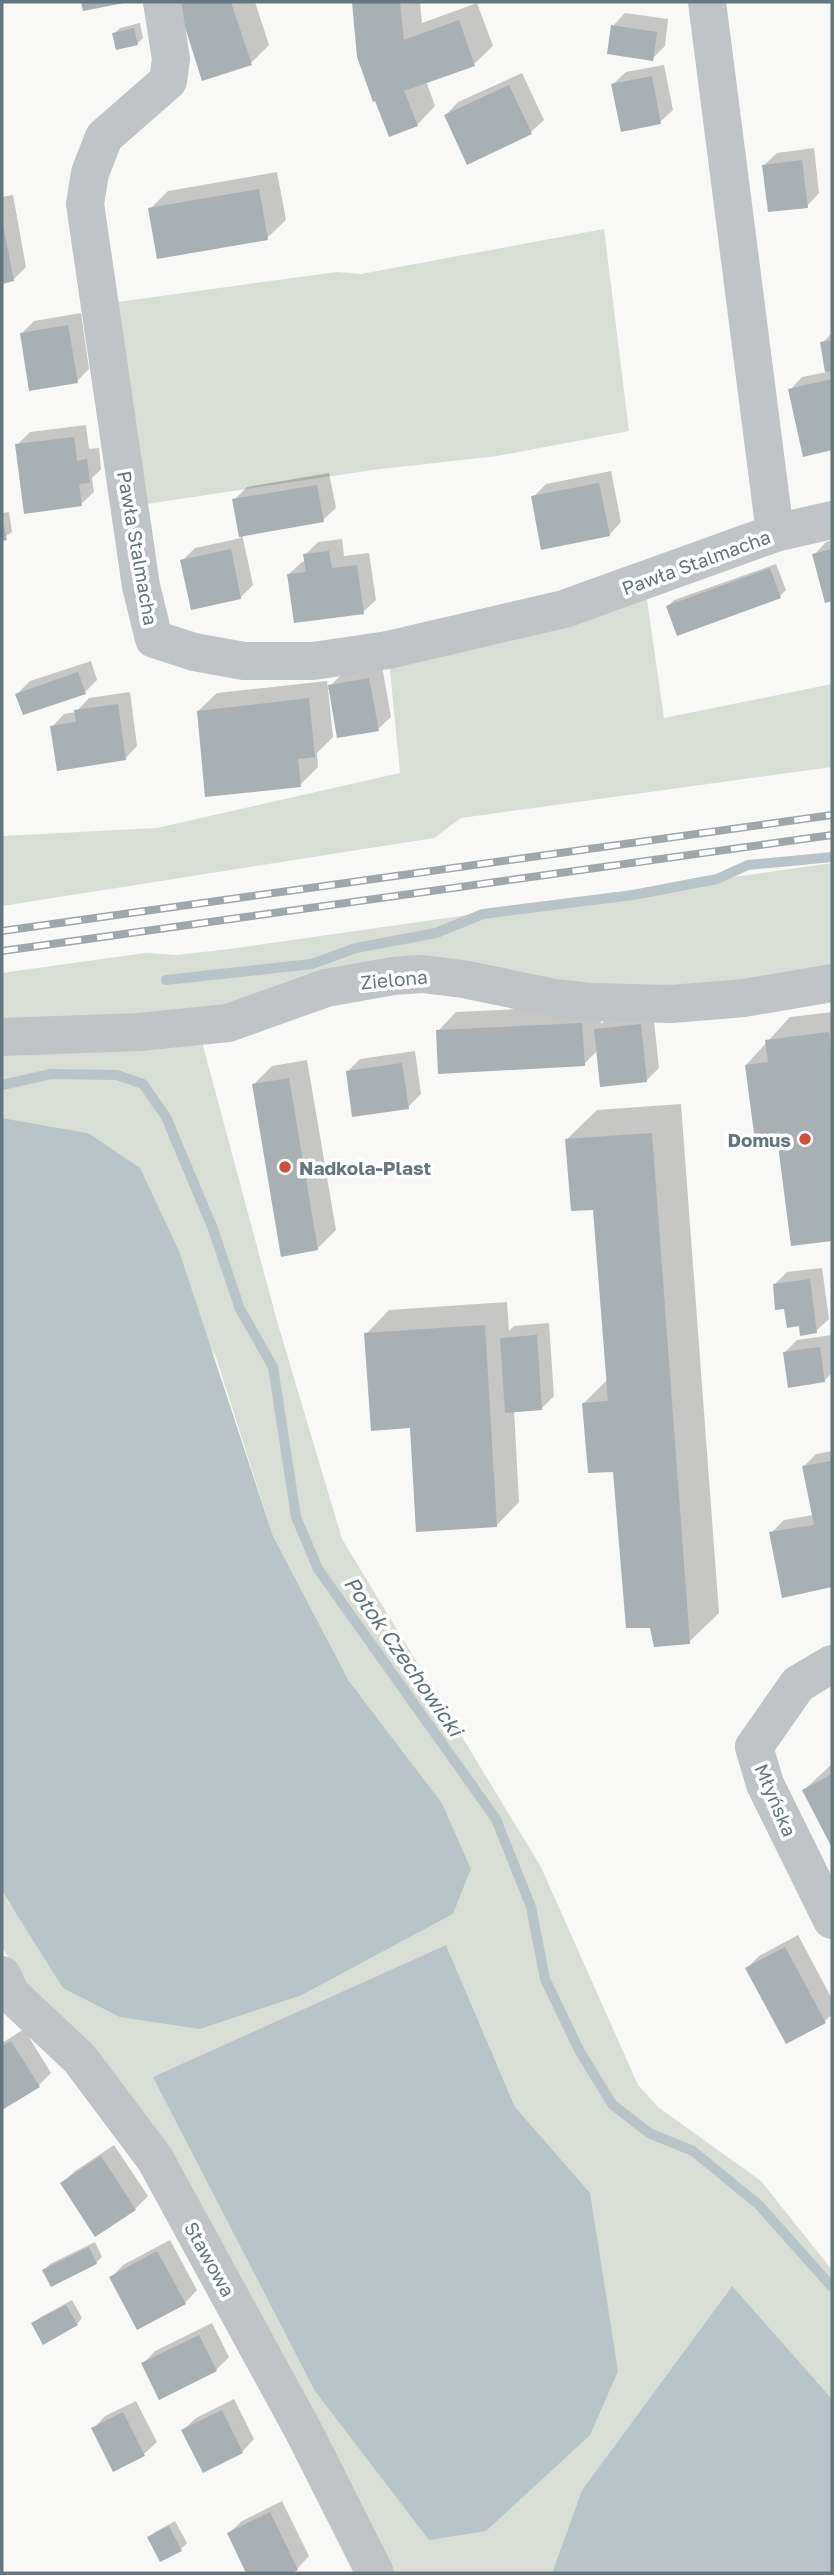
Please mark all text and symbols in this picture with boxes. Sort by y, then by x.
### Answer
street label: Pawła Stalmacha [113,469,163,627]
street label: Pawła Stalmacha [618,524,774,600]
street label: Zielona [360,965,428,993]
place label: Domus [727,1128,791,1151]
marker: Domus [797,1131,813,1147]
place label: Nadkola-Plast [299,1156,431,1179]
marker: Nadkola-Plast [277,1159,293,1175]
water label: Potok Czechowicki [339,1571,470,1743]
street label: Młyńska [750,1760,802,1840]
street label: Stawowa [180,2218,240,2300]

